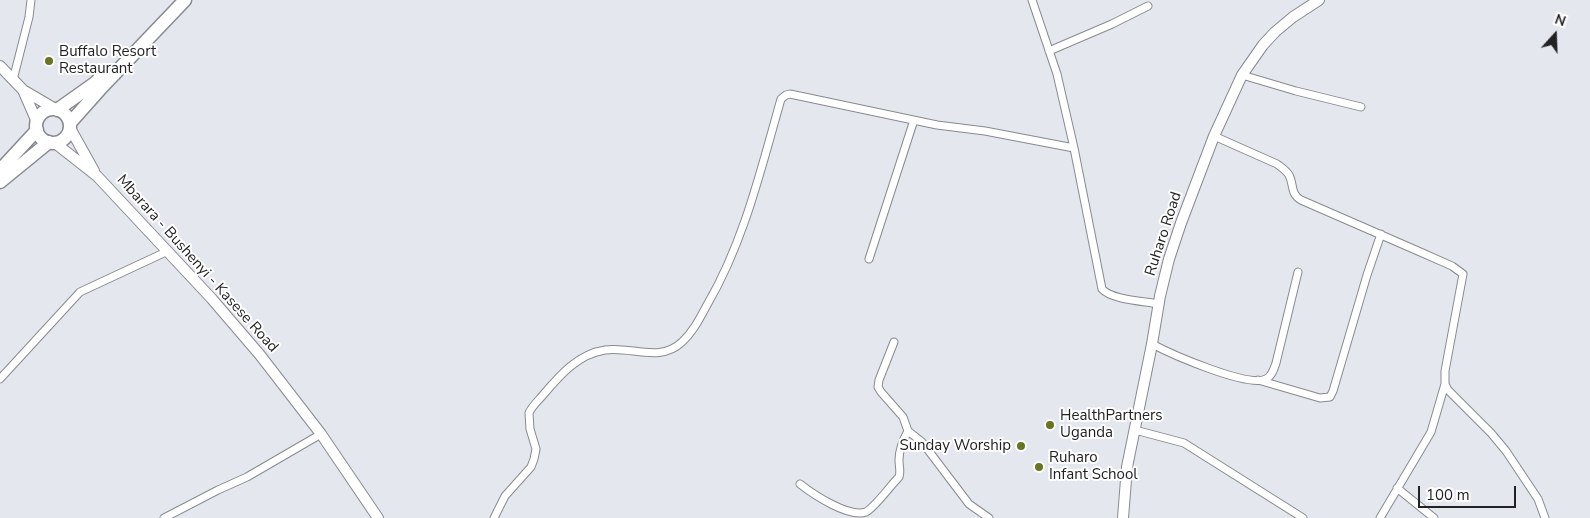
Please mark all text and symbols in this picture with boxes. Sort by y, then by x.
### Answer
north arrow [1530,10,1580,60]
text: N [1552,10,1568,31]
place label: Buffalo Resort Restaurant [59,43,156,78]
marker: Buffalo Resort Restaurant [43,55,55,67]
street label: Mbarara - Bushenyi - Kasese Road [113,172,281,356]
street label: Ruharo Road [1142,190,1186,278]
place label: HealthPartners Uganda [1060,407,1163,442]
marker: HealthPartners Uganda [1044,419,1056,431]
place label: Sunday Worship [899,437,1011,455]
marker: Sunday Worship [1015,440,1027,452]
place label: Ruharo Infant School [1049,449,1138,484]
marker: Ruharo Infant School [1033,461,1045,473]
scale bar [1420,476,1518,508]
text: 100 m [1426,485,1470,505]

